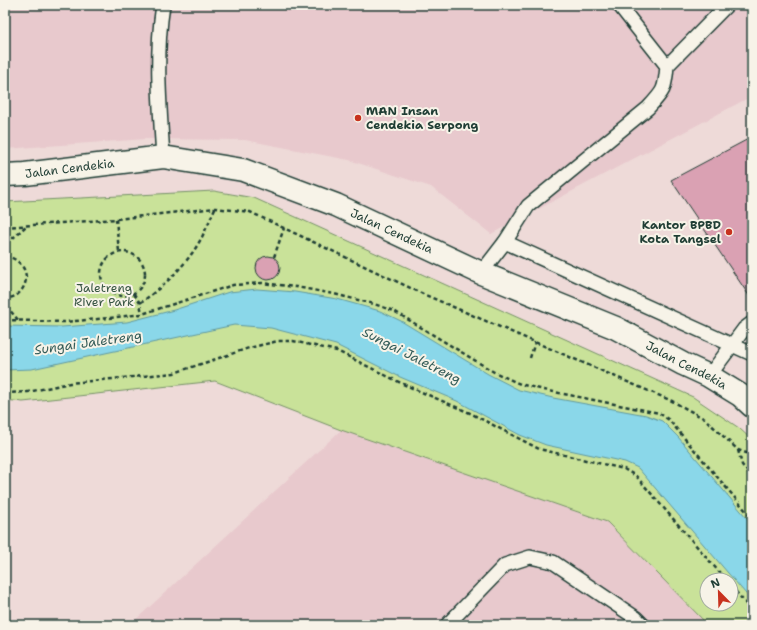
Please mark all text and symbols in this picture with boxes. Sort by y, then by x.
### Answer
place label: MAN Insan Cendekia Serpong [366,103,478,133]
marker: MAN Insan Cendekia Serpong [353,113,363,123]
street label: Jalan Cendekia [24,155,116,182]
street label: Jalan Cendekia [348,205,436,258]
place label: Kantor BPBD Kota Tangsel [640,217,721,247]
marker: Kantor BPBD Kota Tangsel [724,227,734,237]
park label: Jaletreng River Park [74,280,134,310]
water label: Sungai Jaletreng [360,323,464,388]
water label: Sungai Jaletreng [33,327,143,358]
street label: Jalan Cendekia [643,337,730,393]
north arrow [699,572,739,612]
text: N [708,575,722,592]

